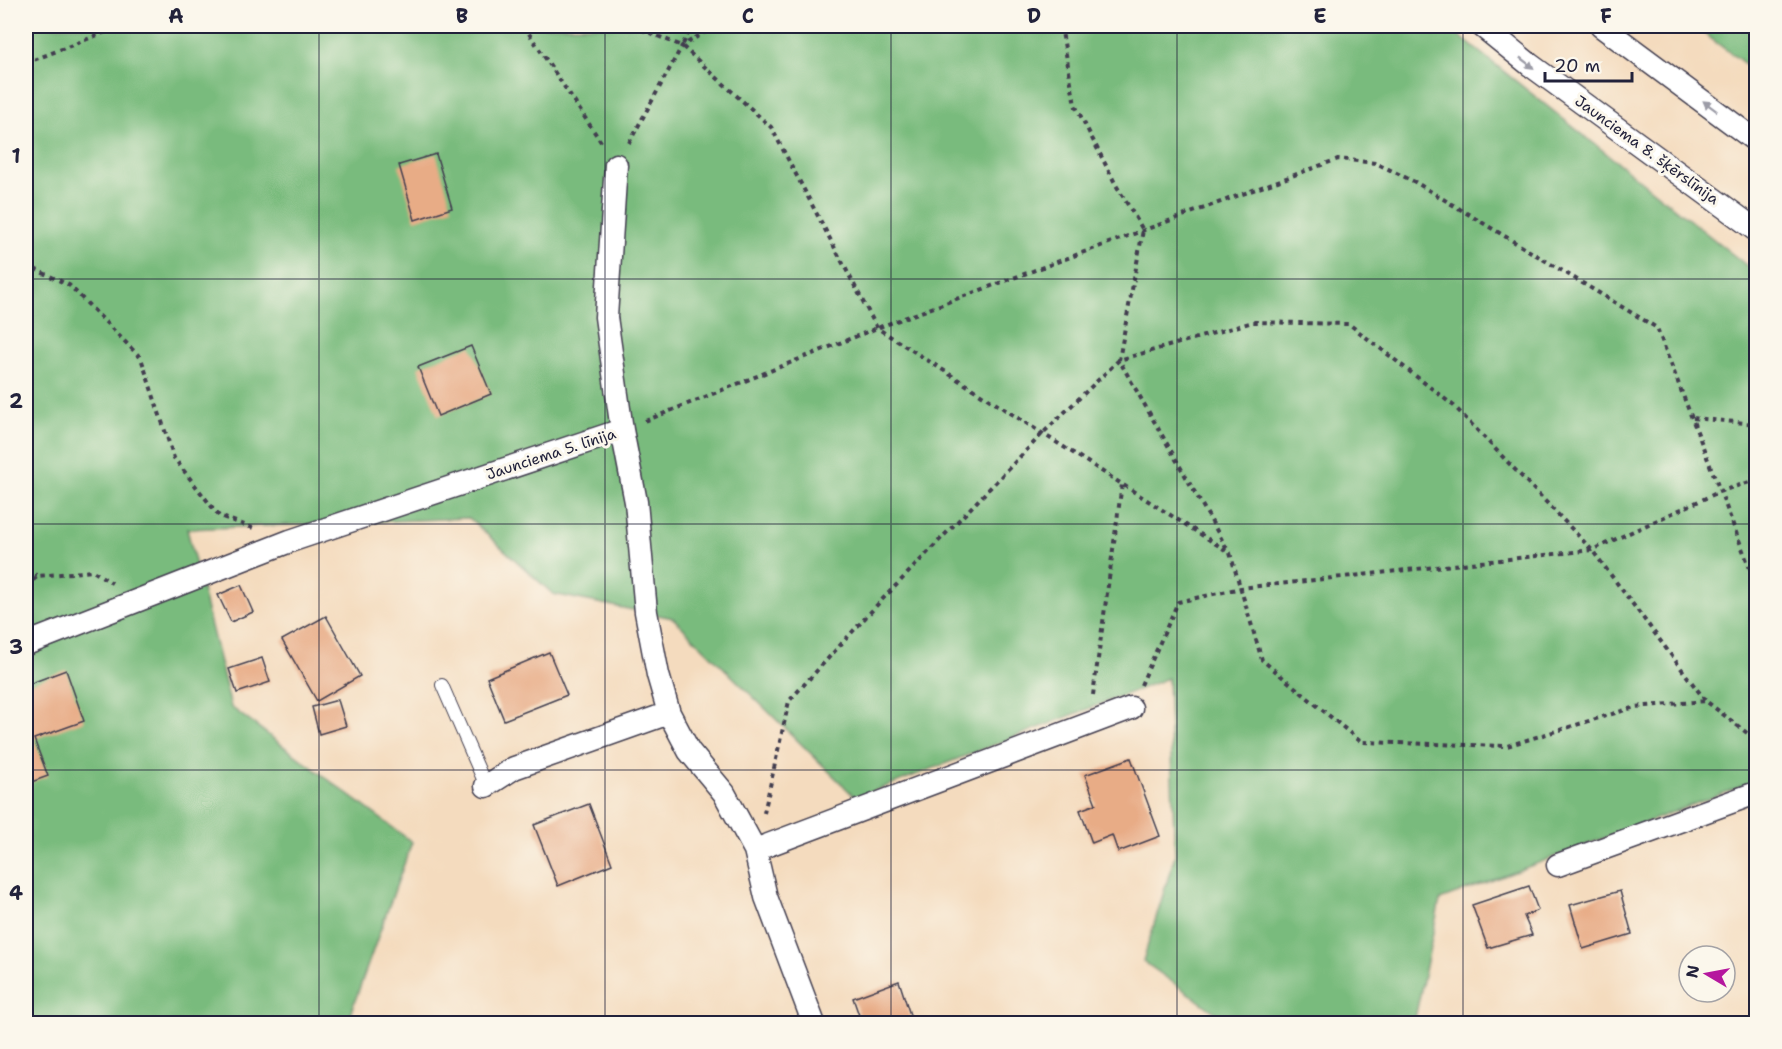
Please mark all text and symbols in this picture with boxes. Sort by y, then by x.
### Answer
text: A [168,3,184,29]
text: B [456,3,468,29]
text: C [742,3,754,29]
text: D [1027,3,1041,29]
text: E [1313,3,1327,29]
text: F [1600,3,1612,29]
scale bar [1545,45,1632,83]
text: 20 m [1554,54,1600,78]
one-way arrow [1520,56,1535,68]
street label: Jaunciema 8. šķērslīnija [1570,91,1724,210]
one-way arrow [1702,100,1718,112]
text: 1 [11,143,21,169]
text: 2 [9,388,23,414]
street label: Jaunciema 5. līnija [484,423,619,484]
text: 3 [9,634,23,660]
text: 4 [9,880,23,906]
north arrow [1677,944,1737,1004]
text: N [1681,963,1704,980]

